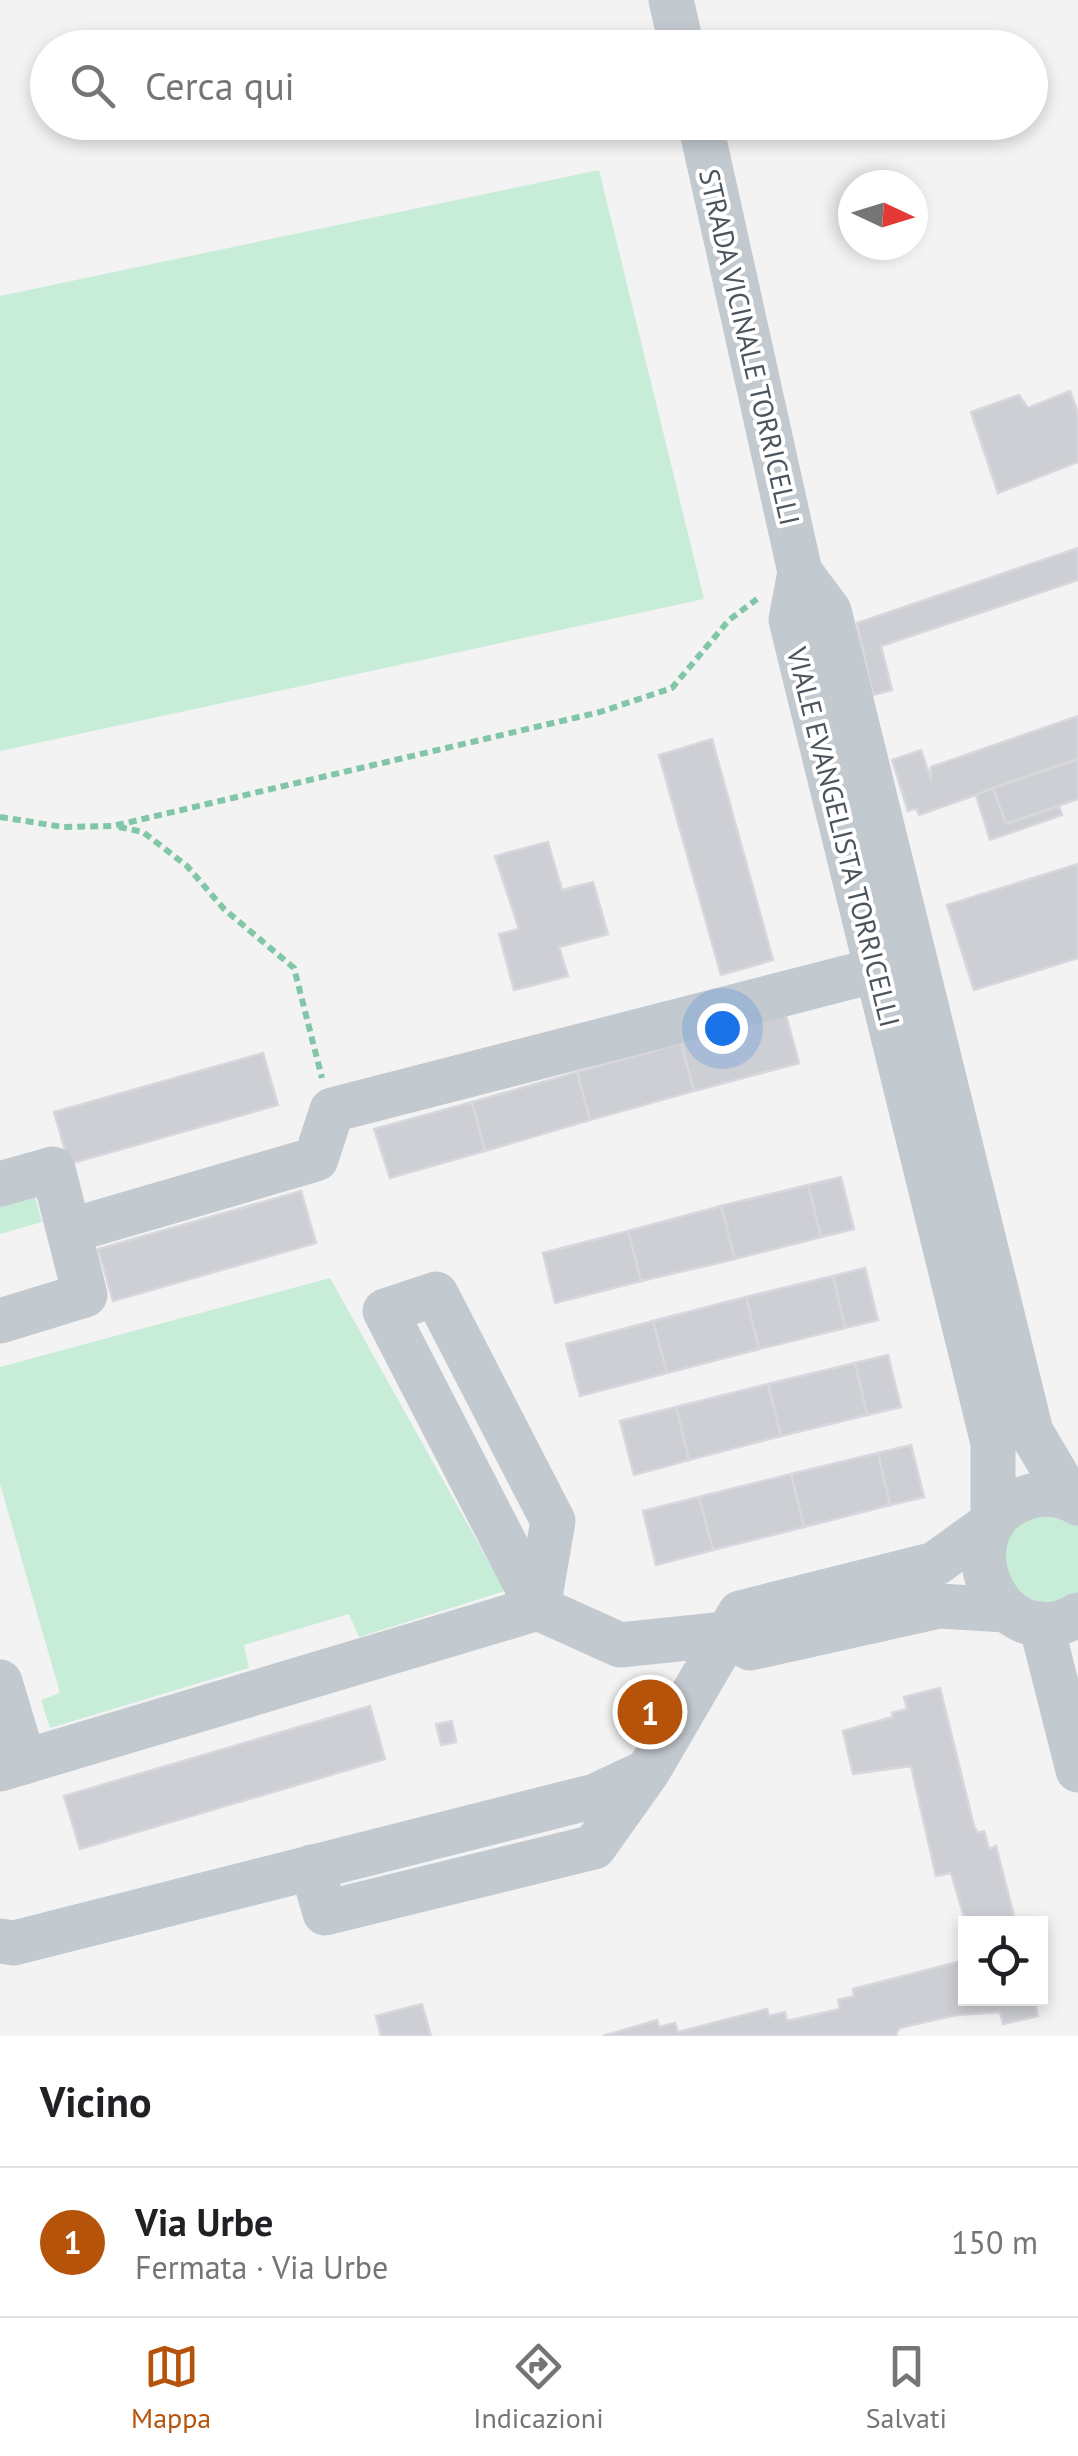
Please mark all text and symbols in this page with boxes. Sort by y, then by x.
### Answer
search box [30,30,1048,140]
icon: search [65,58,120,113]
text: Cerca qui [145,61,295,110]
street label: STRADA VICINALE TORRICELLI [691,165,809,529]
north arrow [838,170,928,260]
street label: VIALE EVANGELISTA TORRICELLI [779,642,909,1031]
your location [697,1003,748,1054]
pin: 1 [618,1674,682,1750]
map controls [958,1916,1048,2006]
button: locate [958,1916,1048,2006]
text: Vicino [40,2074,152,2129]
text: Via Urbe [135,2197,273,2246]
text: 1 [63,2221,82,2263]
text: 150 m [951,2221,1038,2263]
text: Fermata · Via Urbe [135,2246,388,2288]
tab: Mappa [131,2339,211,2436]
tab: Indicazioni [473,2339,604,2436]
tab: Salvati [866,2339,947,2436]

